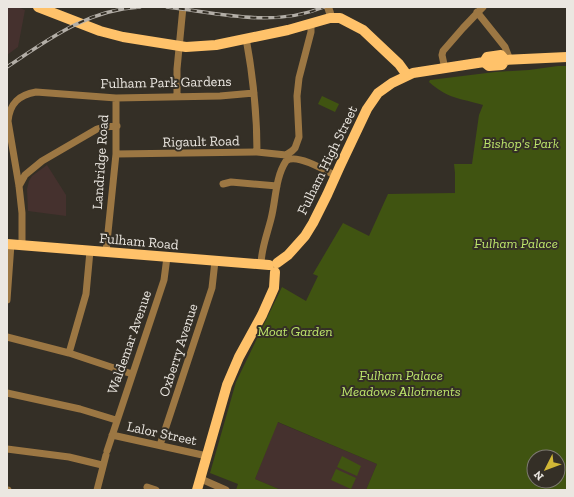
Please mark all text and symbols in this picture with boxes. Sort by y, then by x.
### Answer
street label: Fulham Park Gardens [100,73,232,92]
street label: Fulham High Street [294,102,362,218]
street label: Landridge Road [89,114,112,210]
street label: Rigault Road [162,132,240,151]
park label: Bishop's Park [483,135,559,152]
street label: Fulham Road [99,230,180,253]
park label: Fulham Palace [474,235,558,252]
street label: Waldemar Avenue [104,288,155,396]
street label: Oxberry Avenue [155,301,202,399]
park label: Moat Garden [257,323,333,340]
park label: Fulham Palace Meadows Allotments [341,367,461,400]
street label: Lalor Street [125,418,199,449]
north arrow [526,449,566,489]
text: N [531,467,547,483]

